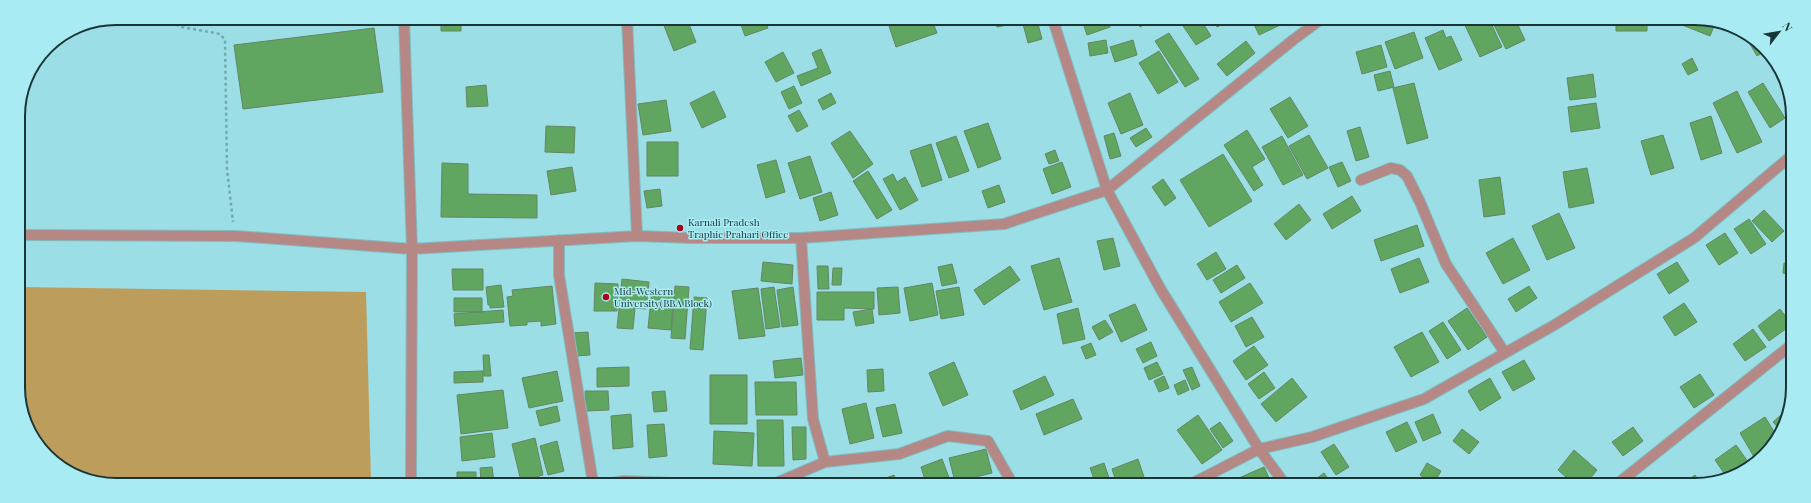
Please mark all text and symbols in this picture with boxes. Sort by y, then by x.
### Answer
north arrow [1759,12,1799,52]
text: N [1780,19,1797,34]
place label: Karnali Pradesh Traphic Prahari Office [688,215,788,241]
marker: Karnali Pradesh Traphic Prahari Office [675,223,685,233]
place label: Mid-Western University(BBA Block) [614,284,712,310]
marker: Mid-Western University(BBA Block) [601,292,611,302]

